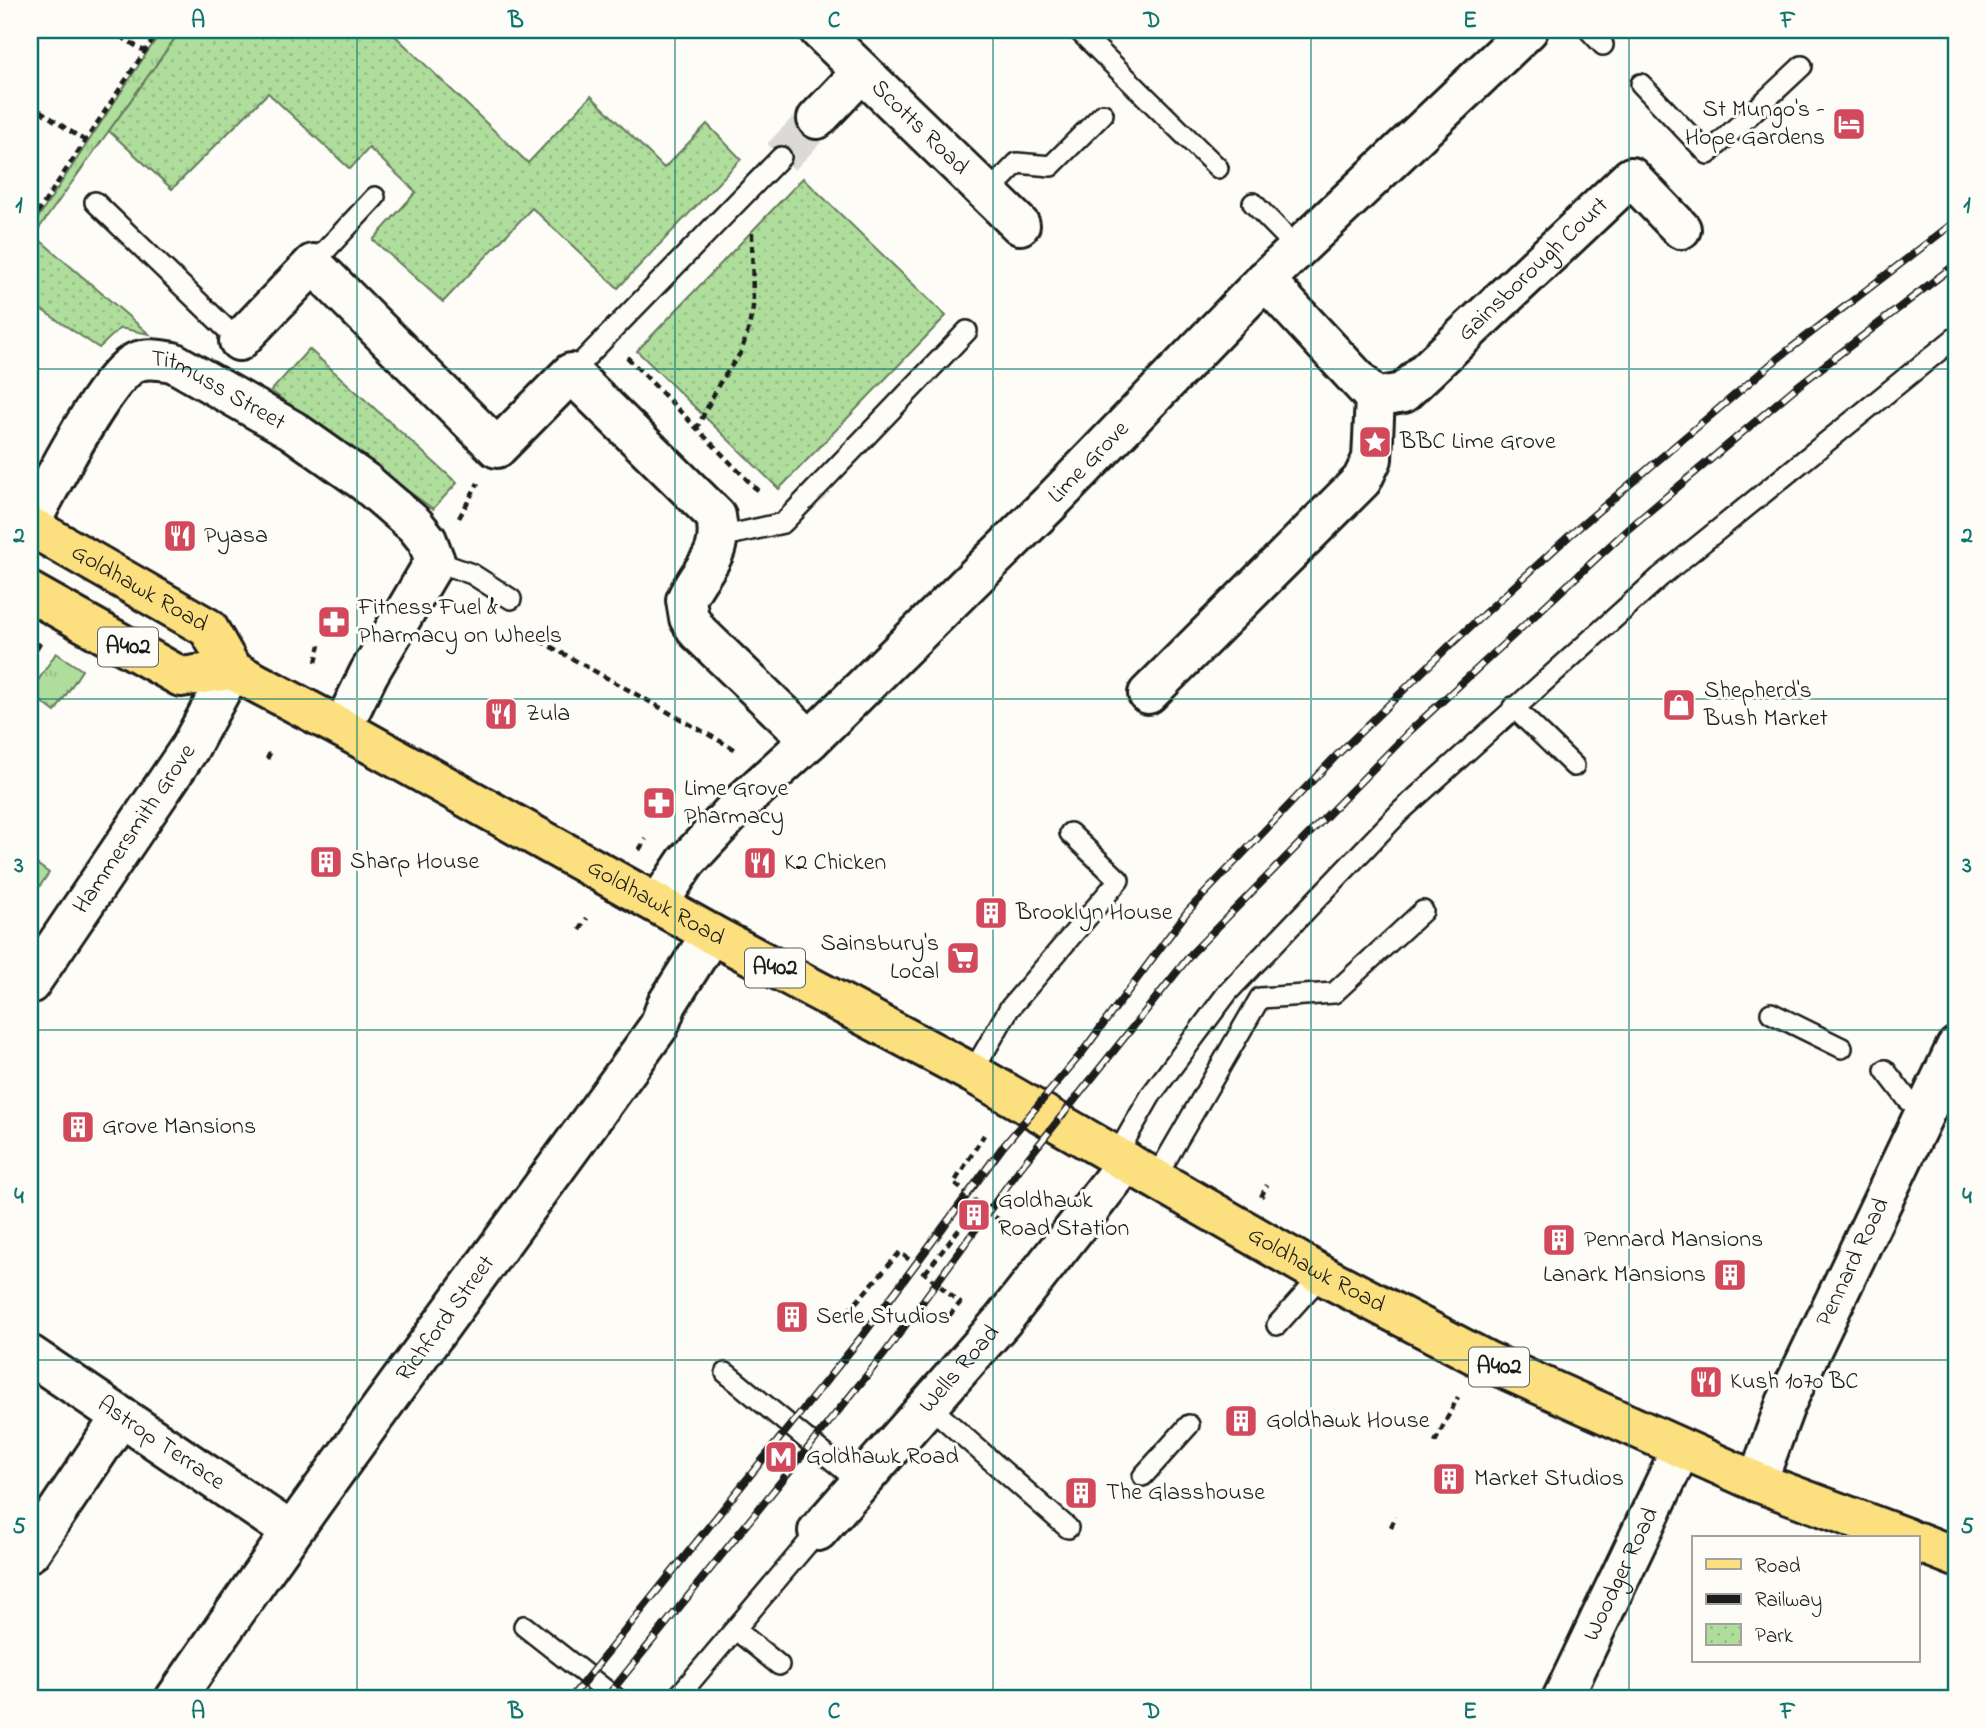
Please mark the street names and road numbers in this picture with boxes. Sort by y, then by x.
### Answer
street label: Scotts Road [862,71,977,184]
street label: Gainsborough Court [1450,189,1617,350]
street label: Titmuss Street [149,342,292,440]
street label: Lime Grove [1040,413,1138,512]
street label: Goldhawk Road [64,535,215,642]
road number: A402 [98,628,158,666]
street label: Hammersmith Grove [65,737,205,921]
street label: Goldhawk Road [580,851,731,956]
road number: A402 [745,948,805,987]
street label: Pennard Road [1807,1192,1899,1333]
street label: Goldhawk Road [1241,1218,1392,1323]
street label: Richford Street [388,1248,504,1389]
street label: Wells Road [911,1317,1009,1421]
road number: A402 [1469,1348,1529,1386]
street label: Astrop Terrace [90,1388,232,1500]
street label: Woodger Road [1574,1501,1668,1647]

